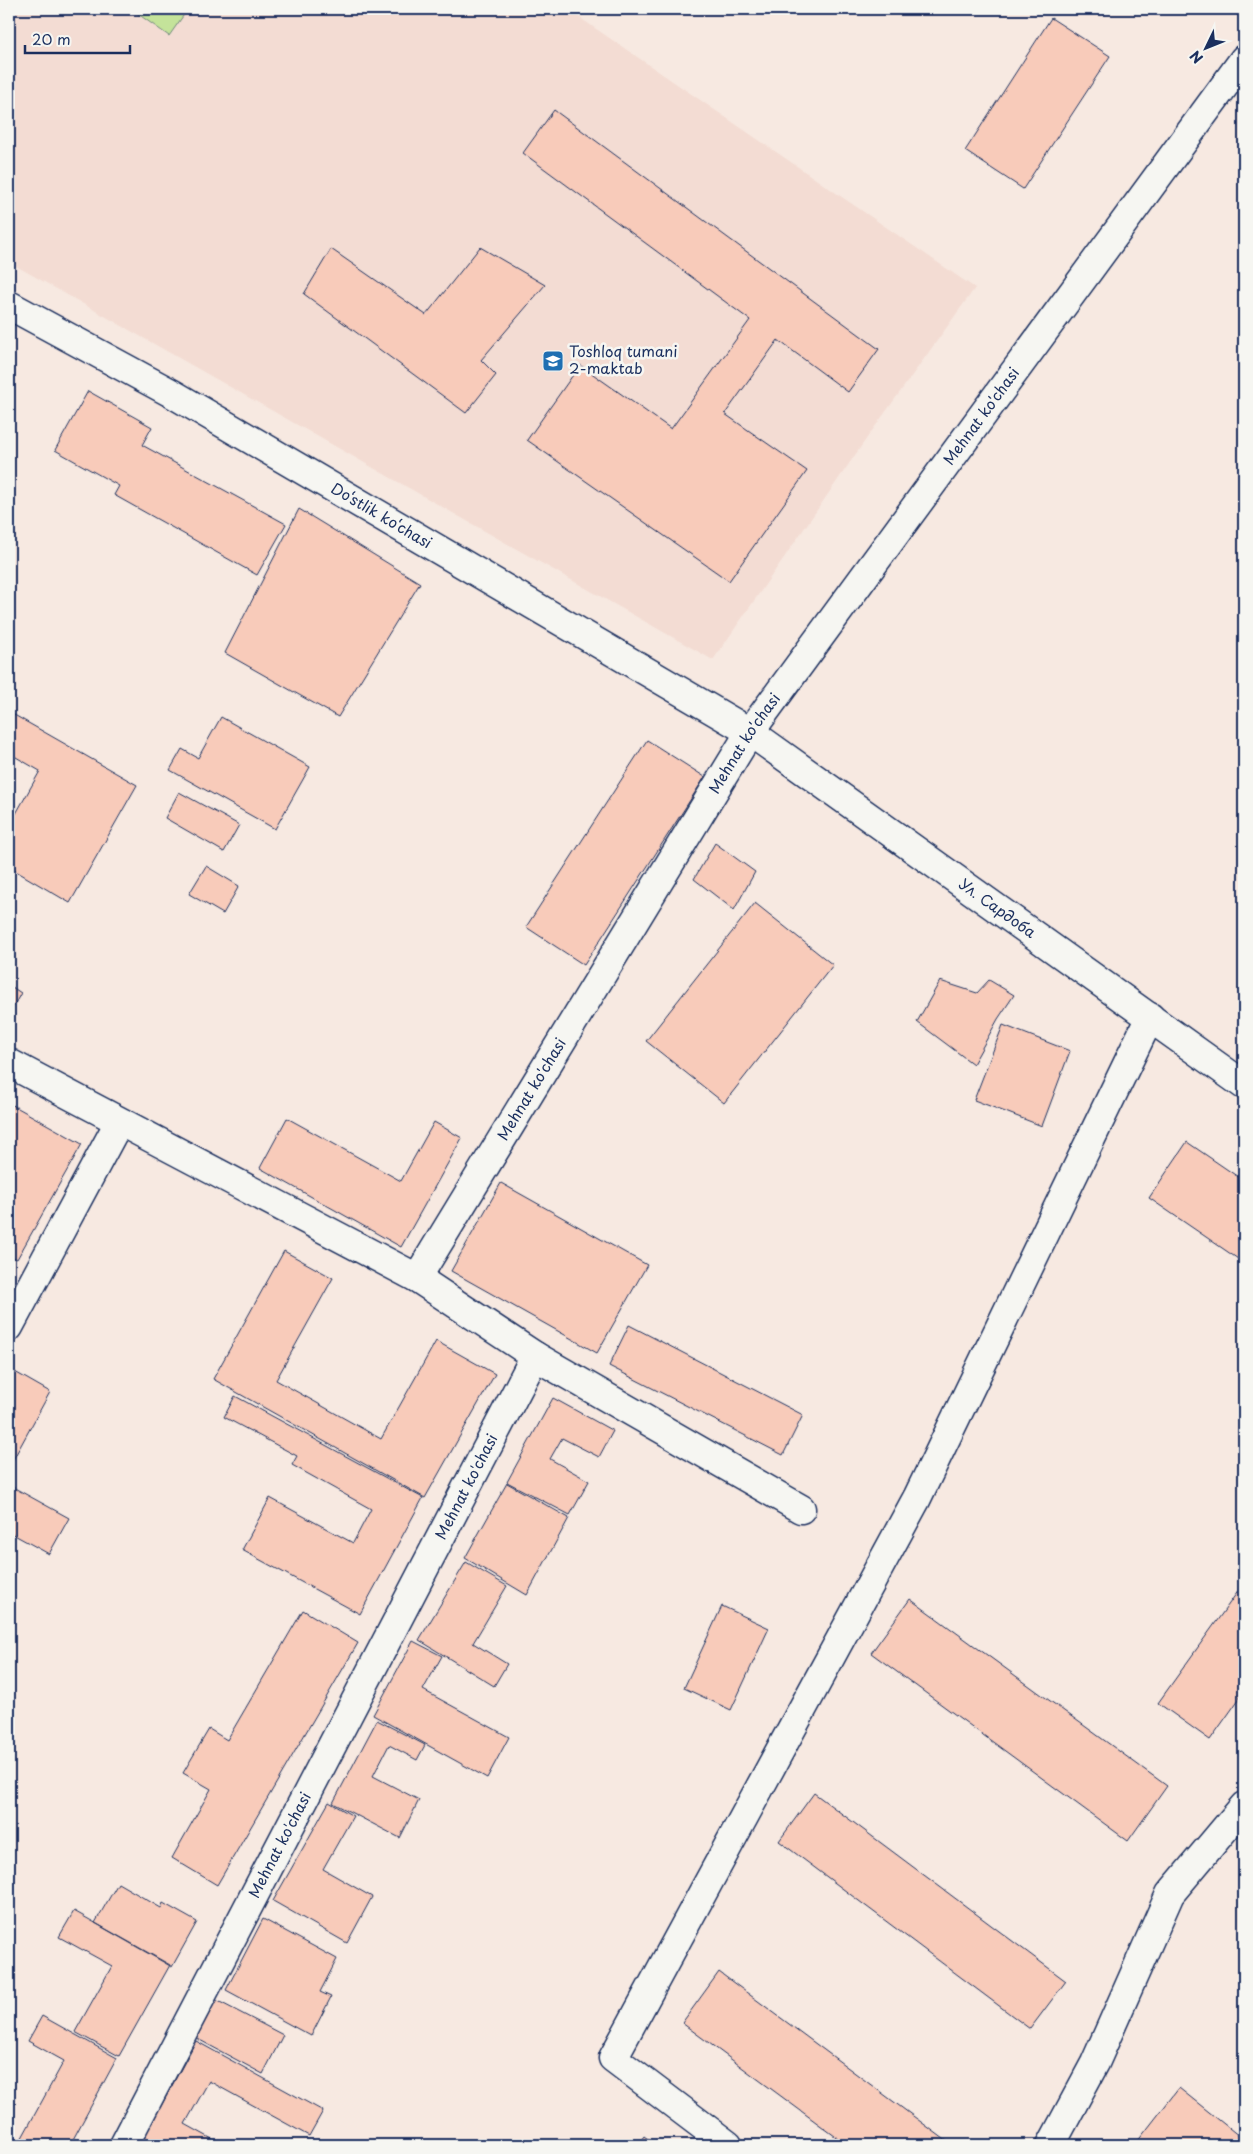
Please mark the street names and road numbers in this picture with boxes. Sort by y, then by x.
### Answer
street label: Mehnat ko'chasi [937,362,1024,469]
street label: Do‘stlik ko‘chasi [327,476,437,553]
street label: Mehnat ko'chasi [702,688,785,798]
street label: Ул. Сардоба [955,872,1042,943]
street label: Mehnat ko'chasi [491,1033,571,1144]
street label: Mehnat ko'chasi [428,1429,503,1543]
street label: Mehnat ko'chasi [242,1788,316,1901]

